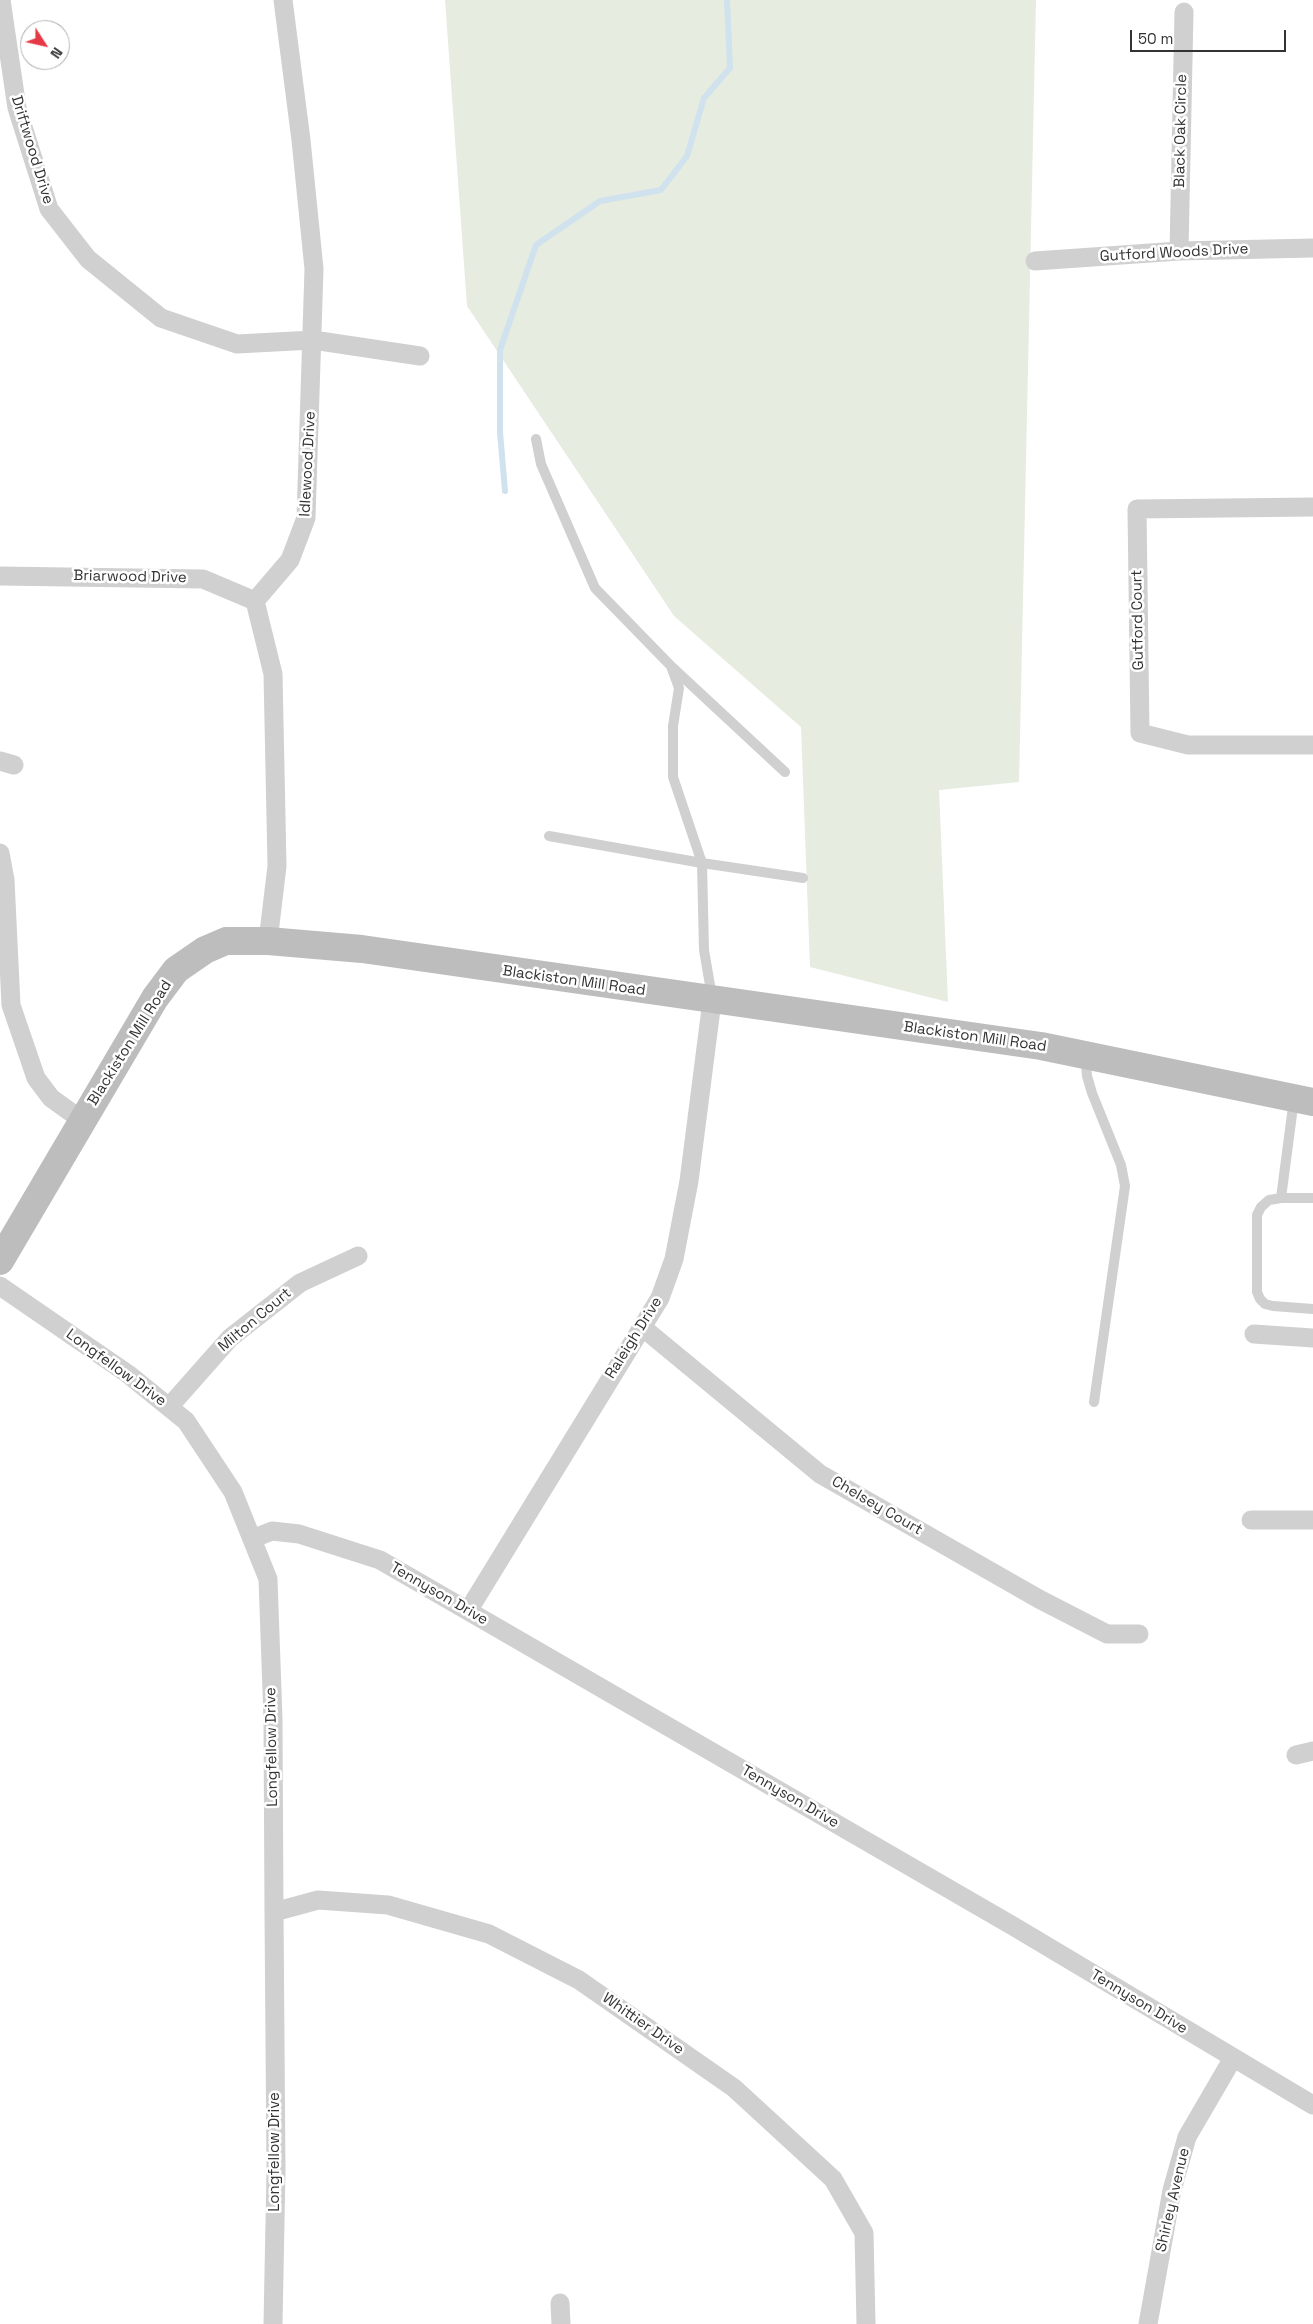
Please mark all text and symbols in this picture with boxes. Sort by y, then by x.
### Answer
north arrow [20,20,70,70]
scale bar [1133,20,1289,52]
text: 50 m [1138,29,1173,48]
text: N [46,44,67,62]
street label: Black Oak Circle [1171,74,1191,188]
street label: Driftwood Drive [7,94,57,206]
street label: Gutford Woods Drive [1099,240,1249,266]
street label: Idlewood Drive [296,411,320,517]
street label: Briarwood Drive [73,567,187,587]
street label: Gutford Court [1128,570,1148,670]
street label: Blackiston Mill Road [501,962,647,1000]
street label: Blackiston Mill Road [84,977,176,1109]
street label: Blackiston Mill Road [902,1018,1048,1056]
street label: Milton Court [215,1284,295,1356]
street label: Raleigh Drive [602,1294,666,1382]
street label: Longfellow Drive [62,1326,170,1410]
street label: Chelsey Court [828,1473,926,1539]
street label: Tennyson Drive [387,1559,491,1629]
street label: Longfellow Drive [262,1687,282,1807]
street label: Tennyson Drive [738,1762,842,1832]
street label: Tennyson Drive [1087,1966,1191,2038]
street label: Whittier Drive [599,1989,687,2059]
street label: Longfellow Drive [266,2092,284,2212]
street label: Shirley Avenue [1152,2146,1194,2254]

